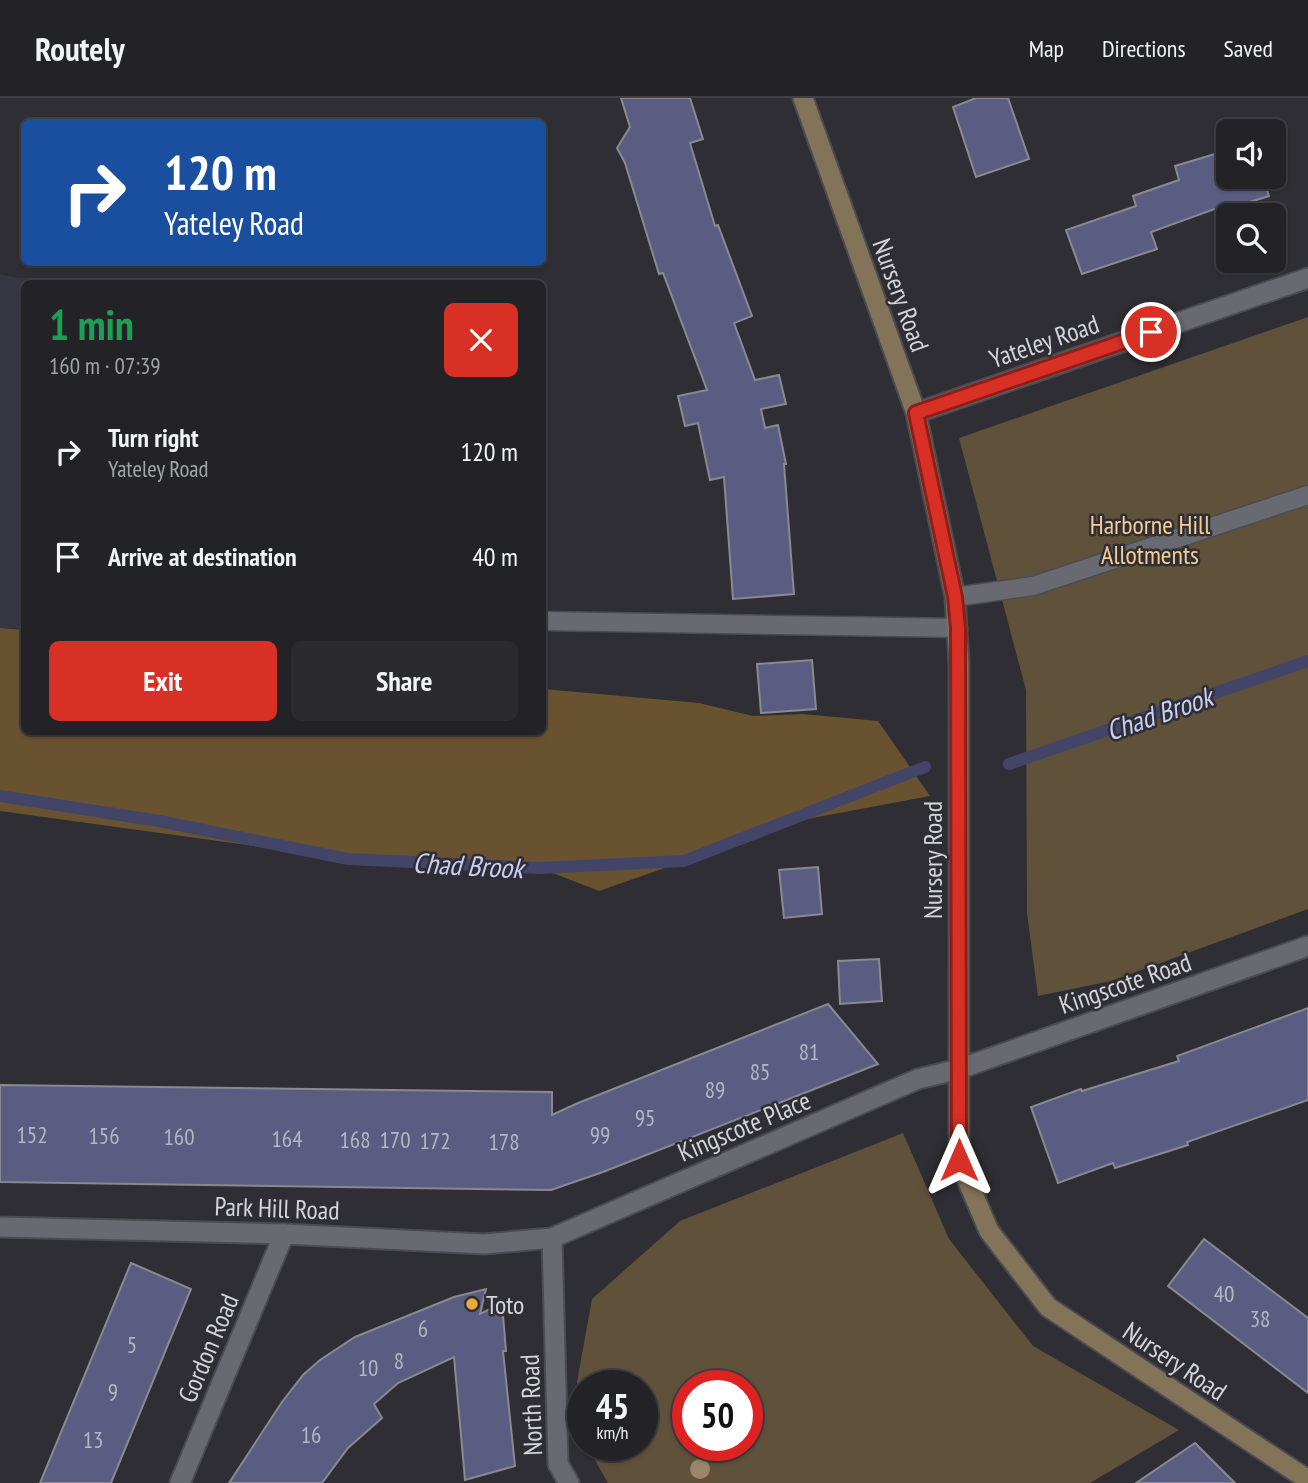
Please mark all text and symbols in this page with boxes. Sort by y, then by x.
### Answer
text: Routely [35,27,125,70]
text: Map [1029,33,1064,64]
text: Directions [1102,33,1186,64]
text: Saved [1224,33,1273,64]
map controls [1216,119,1286,273]
button: sound [1216,119,1286,189]
text: 120 m [164,140,277,204]
icon: right [49,147,140,238]
text: Yateley Road [164,202,304,244]
button: search [1216,203,1286,273]
street label: Nursery Road [865,234,937,356]
text: 1 min [49,297,134,352]
pin [1121,302,1181,362]
button: close [444,303,518,377]
street label: Yateley Road [985,307,1103,375]
icon: arrive [1132,313,1170,351]
text: 160 m · 07:39 [49,351,161,380]
text: Turn right [108,421,199,454]
icon: right [49,433,87,471]
text: 120 m [460,435,518,468]
text: Yateley Road [108,454,209,483]
park label: Harborne Hill Allotments [1090,508,1210,571]
icon: arrive [49,538,87,576]
text: Arrive at destination [108,540,297,573]
text: 40 m [472,540,518,573]
button: Exit [49,641,277,721]
button: Share [291,641,518,721]
water label: Chad Brook [1101,677,1220,748]
street label: Nursery Road [916,801,949,919]
water label: Chad Brook [412,844,527,887]
street label: Kingscote Road [1055,945,1195,1021]
house number: 81 [799,1037,819,1066]
house number: 85 [750,1057,770,1086]
house number: 89 [705,1075,725,1104]
street label: Kingscote Place [673,1083,815,1169]
house number: 95 [635,1103,655,1132]
house number: 152 [16,1120,48,1149]
house number: 99 [590,1120,610,1149]
house number: 156 [88,1121,120,1150]
house number: 160 [163,1122,195,1151]
position arrow [922,1123,996,1197]
house number: 164 [271,1124,303,1153]
house number: 168 [339,1125,371,1154]
house number: 170 [379,1125,411,1154]
house number: 172 [419,1126,451,1155]
house number: 178 [488,1127,520,1156]
street label: Park Hill Road [214,1189,340,1227]
house number: 40 [1214,1279,1234,1308]
place label: Toto [486,1288,524,1321]
street label: Gordon Road [170,1289,246,1407]
marker: Toto [464,1296,480,1312]
house number: 38 [1250,1304,1270,1333]
house number: 6 [418,1314,428,1343]
street label: Nursery Road [1117,1314,1233,1408]
house number: 5 [127,1330,137,1359]
house number: 8 [394,1346,404,1375]
house number: 10 [358,1353,378,1382]
street label: North Road [513,1354,549,1456]
speed limit sign: 50 [672,1370,763,1461]
house number: 9 [108,1377,118,1406]
text: 45 [596,1383,629,1429]
house number: 16 [301,1420,321,1449]
text: km/h [597,1421,628,1444]
house number: 13 [83,1425,103,1454]

